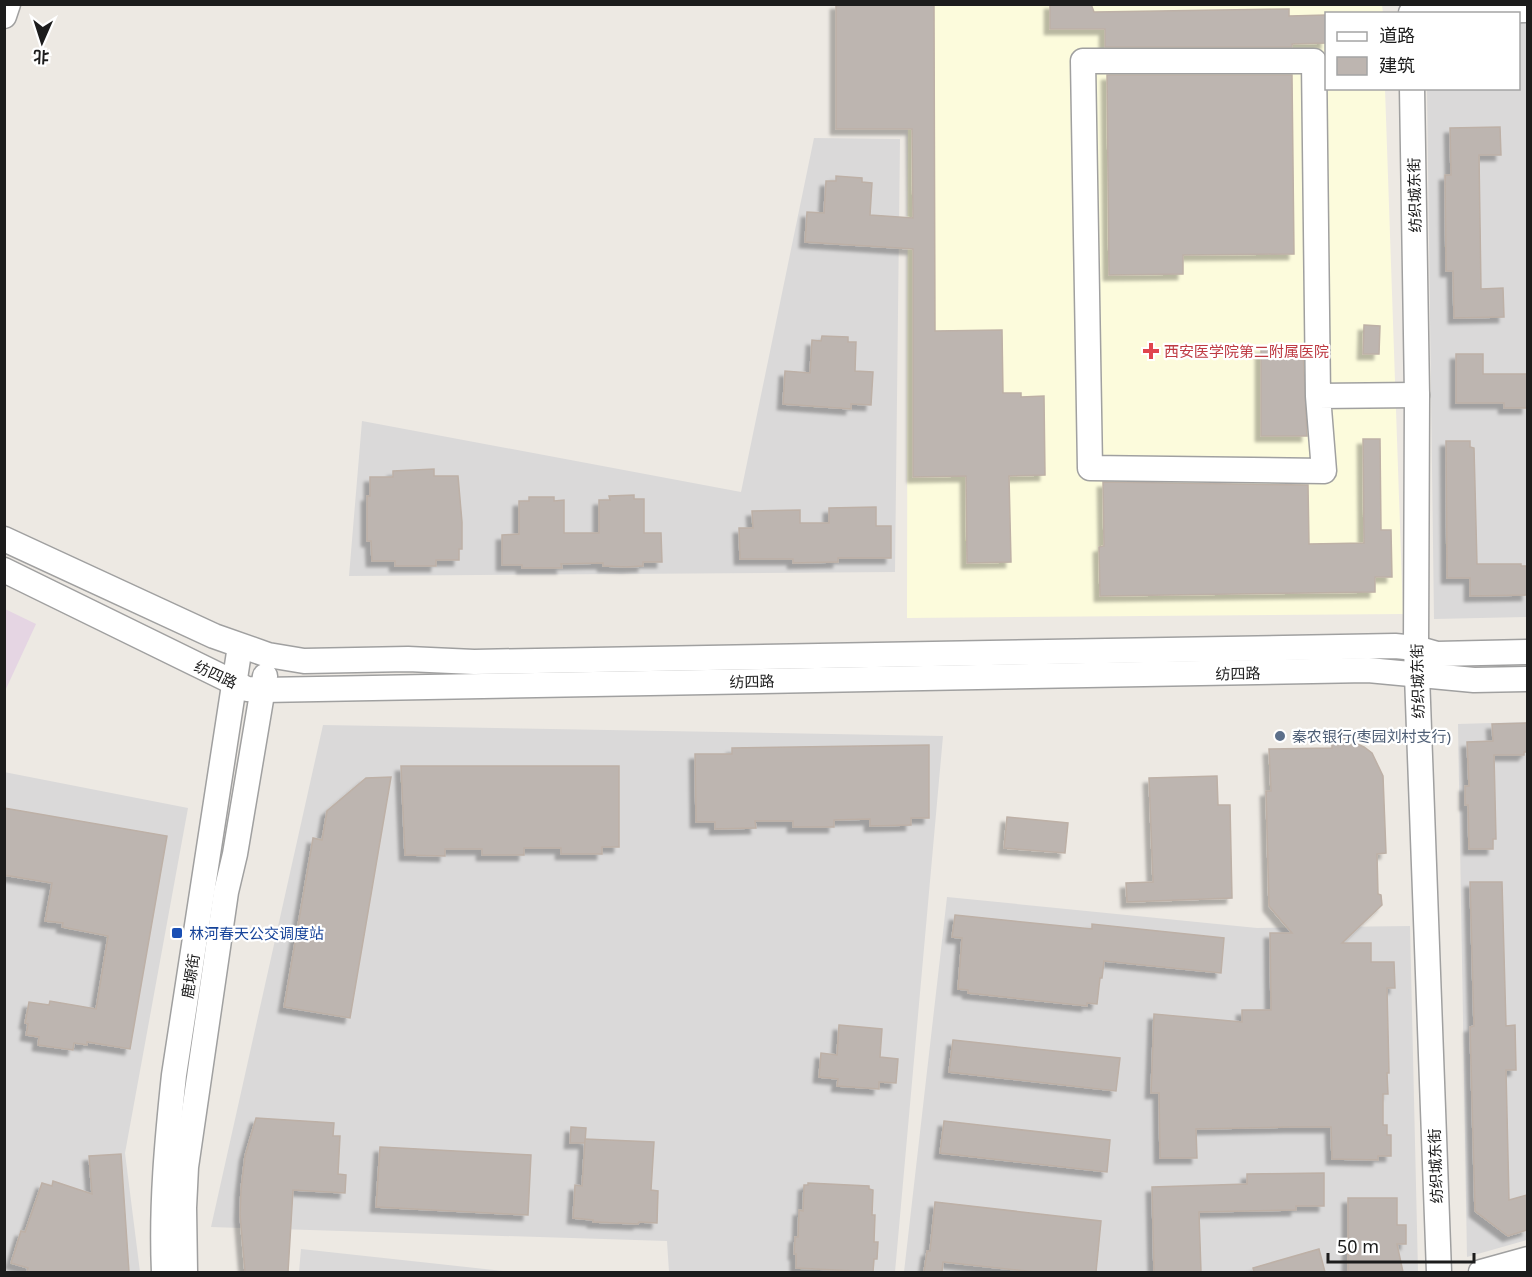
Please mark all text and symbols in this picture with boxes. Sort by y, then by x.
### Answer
north arrow [12,12,72,72]
legend [1325,12,1520,90]
text: 道路 [1379,23,1415,47]
text: 北 [33,46,50,68]
text: 建筑 [1379,53,1415,77]
street label: 纺织城东街 [1403,157,1425,233]
place label: 西安医学院第二附属医院 [1164,341,1329,361]
marker: 西安医学院第二附属医院 [1142,342,1160,360]
street label: 纺织城东街 [1406,643,1428,719]
street label: 纺四路 [191,655,241,693]
street label: 纺四路 [1215,663,1261,683]
street label: 纺四路 [729,671,775,691]
place label: 秦农银行(枣园刘村支行) [1292,726,1451,746]
marker: 秦农银行(枣园刘村支行) [1273,729,1287,743]
place label: 林河春天公交调度站 [189,923,324,943]
marker: 林河春天公交调度站 [170,926,184,940]
street label: 鹿塬街 [177,952,203,1000]
street label: 纺织城东街 [1424,1128,1446,1204]
scale bar [1328,1226,1474,1264]
text: 50 m [1337,1234,1379,1258]

